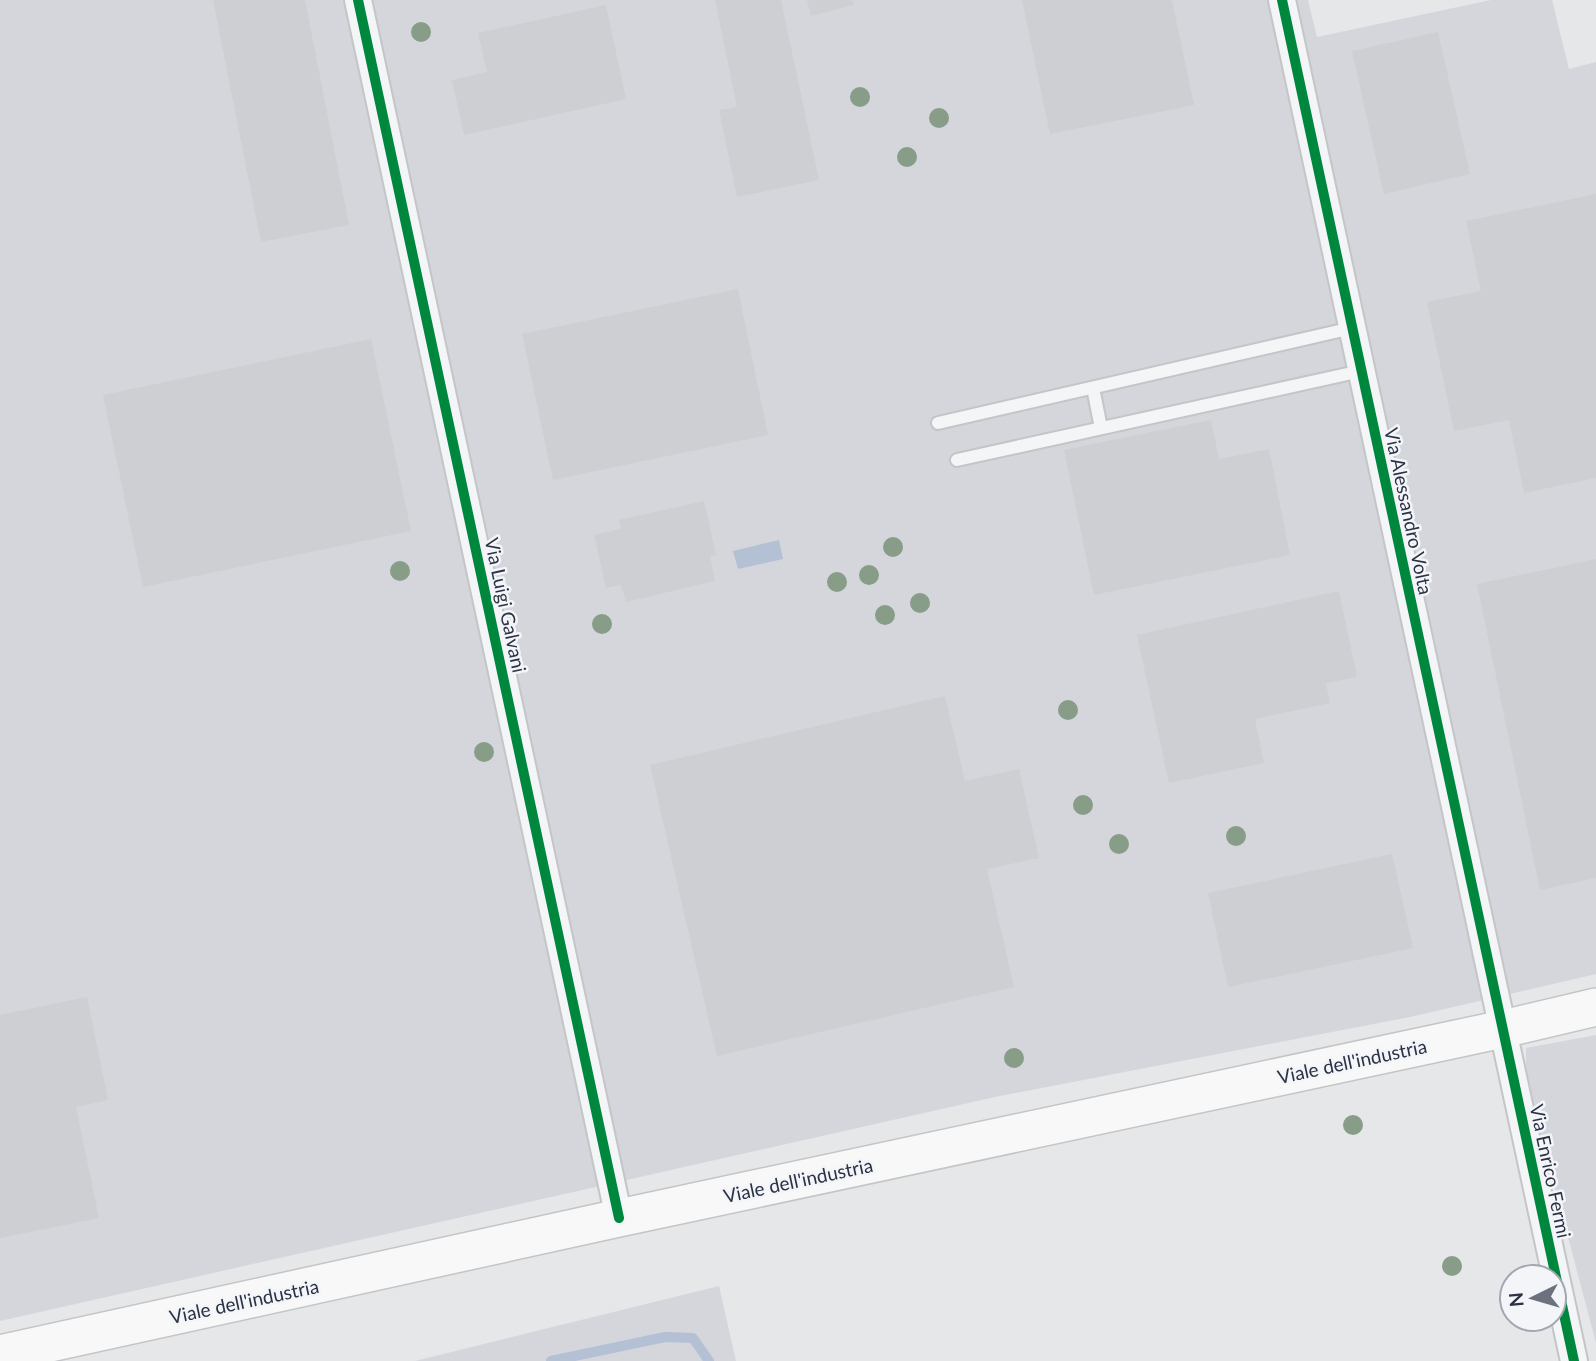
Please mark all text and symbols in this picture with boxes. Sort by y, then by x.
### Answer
street label: Via Alessandro Volta [1380,425,1438,597]
street label: Via Luigi Galvani [480,535,532,675]
street label: Viale dell'industria [1275,1034,1429,1088]
street label: Via Enrico Fermi [1526,1102,1576,1240]
street label: Viale dell'industria [721,1153,875,1207]
north arrow [1498,1263,1568,1333]
street label: Viale dell'industria [167,1274,321,1328]
text: N [1503,1291,1528,1308]

